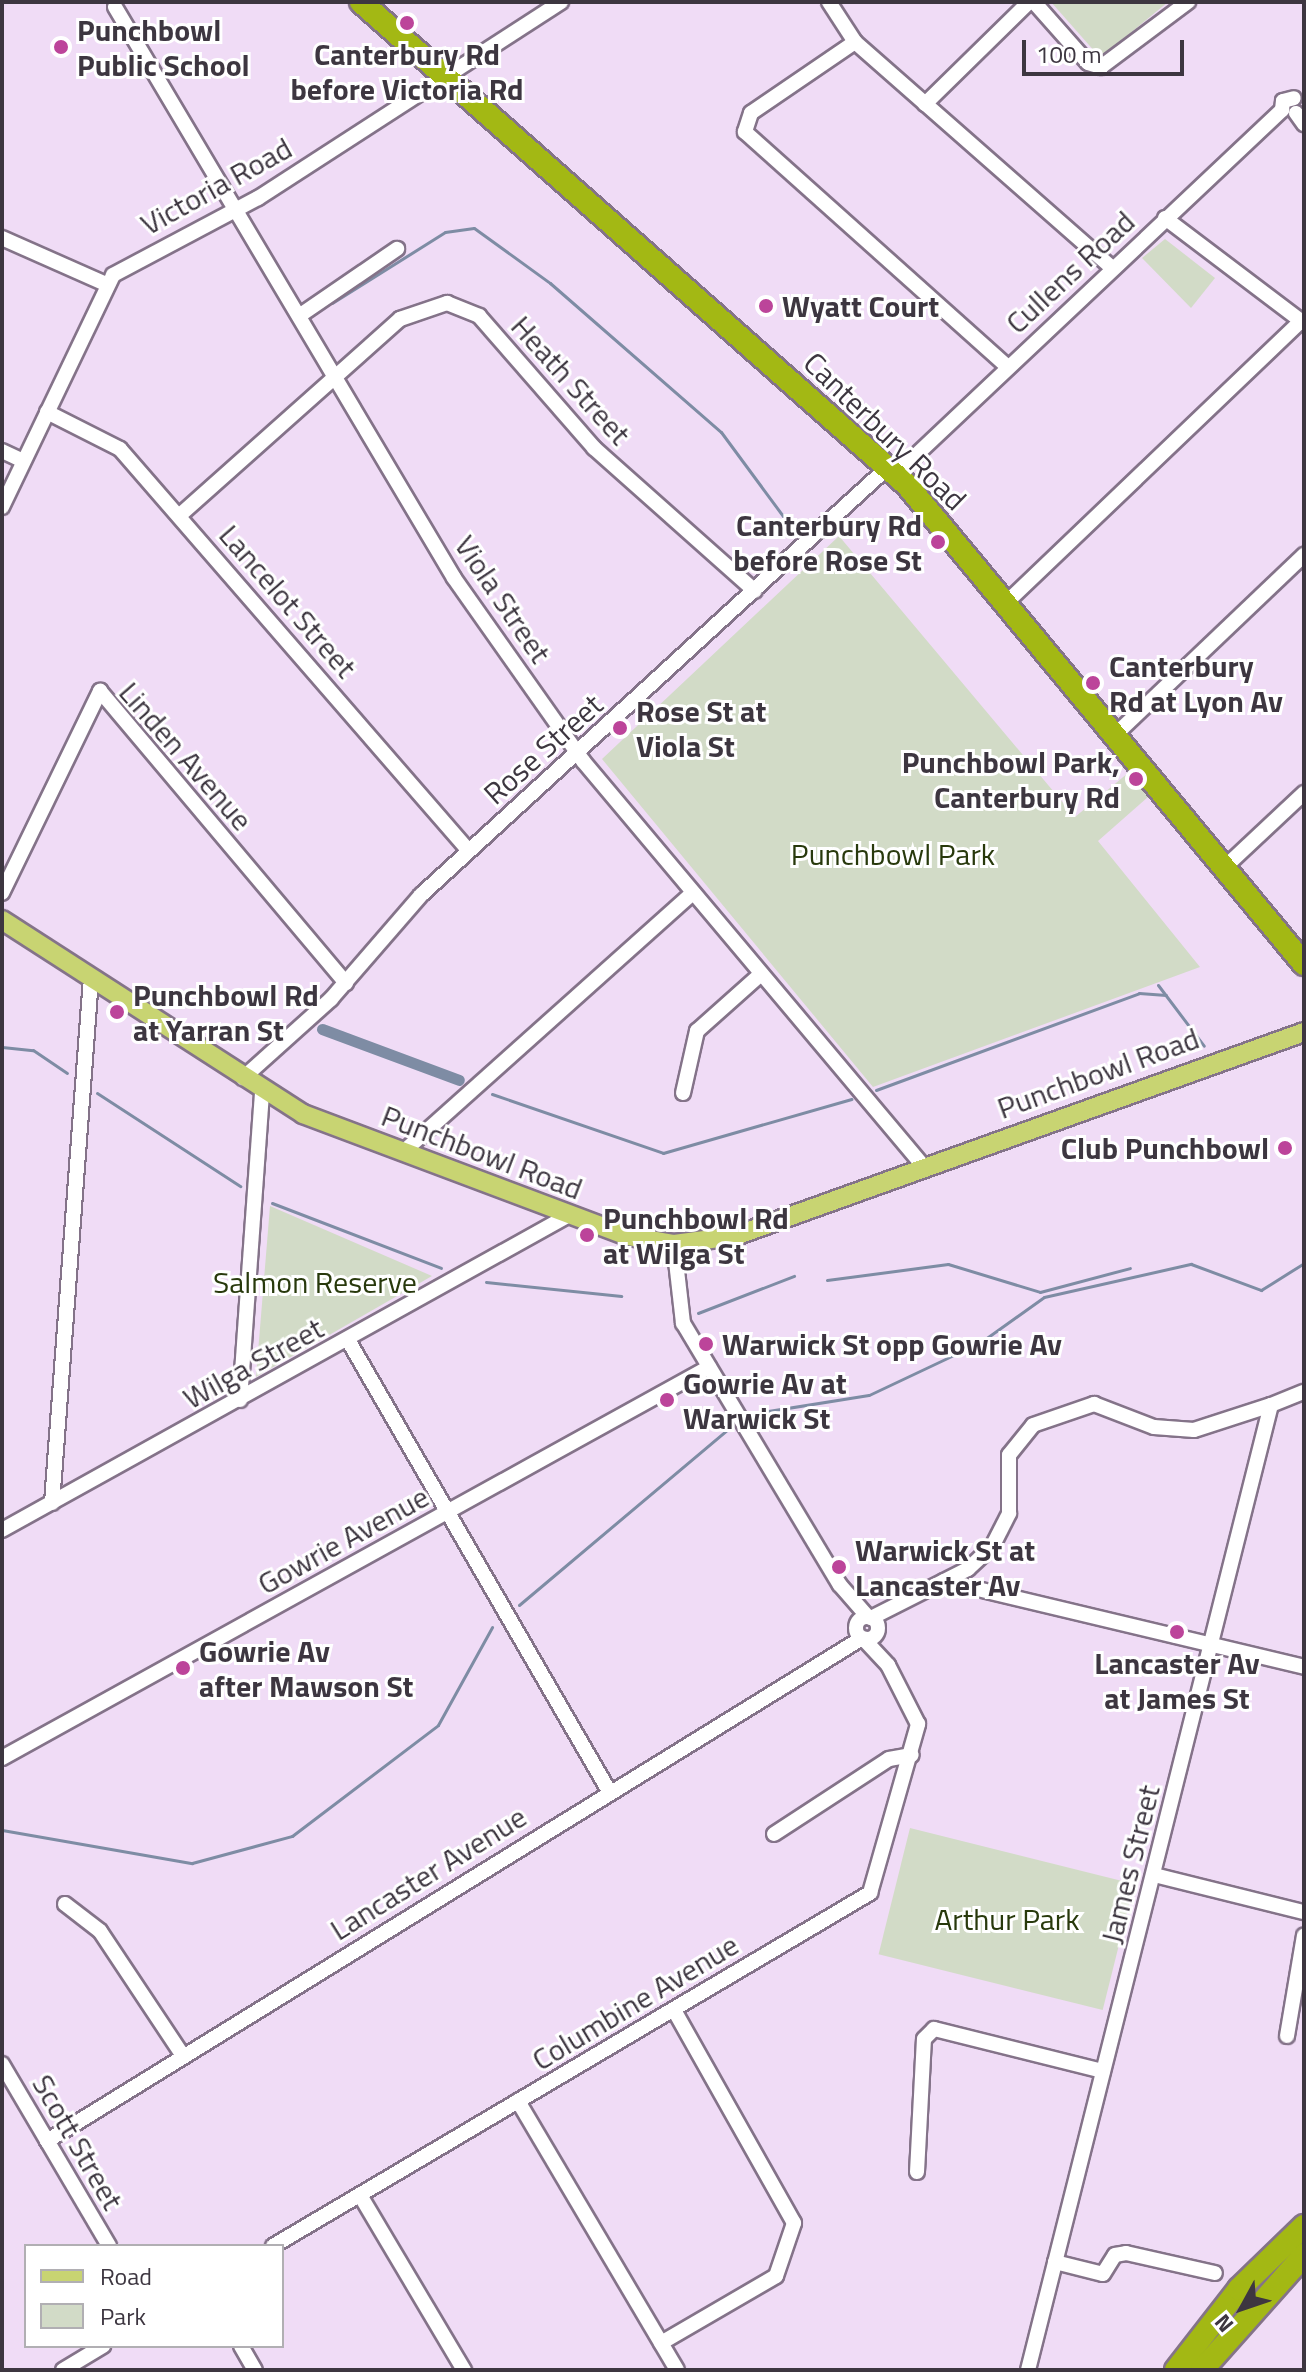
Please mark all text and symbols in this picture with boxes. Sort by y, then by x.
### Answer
place label: Punchbowl Public School [77,12,250,82]
marker: Canterbury Rd before Victoria Rd [398,14,416,32]
scale bar [1026,24,1188,74]
place label: Canterbury Rd before Victoria Rd [290,36,524,106]
text: 100 m [1036,36,1102,72]
marker: Punchbowl Public School [52,38,70,56]
street label: Victoria Road [134,130,298,242]
street label: Cullens Road [998,203,1142,341]
place label: Wyatt Court [782,288,939,324]
marker: Wyatt Court [757,297,775,315]
street label: Heath Street [504,308,638,452]
street label: Canterbury Road [796,345,974,517]
place label: Canterbury Rd before Rose St [733,507,922,578]
street label: Lancelot Street [212,517,364,685]
street label: Viola Street [447,529,559,669]
marker: Canterbury Rd before Rose St [929,533,947,551]
place label: Canterbury Rd at Lyon Av [1109,648,1283,718]
marker: Canterbury Rd at Lyon Av [1084,674,1102,692]
street label: Linden Avenue [112,675,260,837]
street label: Rose Street [476,686,610,812]
place label: Rose St at Viola St [636,693,766,764]
marker: Rose St at Viola St [611,719,629,737]
place label: Punchbowl Park, Canterbury Rd [902,744,1120,814]
marker: Punchbowl Park, Canterbury Rd [1127,770,1145,788]
park label: Punchbowl Park [791,836,995,872]
place label: Punchbowl Rd at Yarran St [133,977,319,1048]
marker: Punchbowl Rd at Yarran St [108,1003,126,1021]
street label: Punchbowl Road [992,1020,1204,1126]
street label: Punchbowl Road [377,1097,587,1207]
place label: Club Punchbowl [1061,1130,1269,1166]
marker: Club Punchbowl [1276,1139,1294,1157]
place label: Punchbowl Rd at Wilga St [603,1200,789,1270]
marker: Punchbowl Rd at Wilga St [578,1226,596,1244]
park label: Salmon Reserve [213,1264,417,1300]
street label: Wilga Street [177,1310,329,1416]
place label: Warwick St opp Gowrie Av [722,1326,1062,1362]
marker: Warwick St opp Gowrie Av [697,1335,715,1353]
place label: Gowrie Av at Warwick St [683,1365,847,1436]
marker: Gowrie Av at Warwick St [658,1391,676,1409]
street label: Gowrie Avenue [251,1478,435,1602]
place label: Warwick St at Lancaster Av [855,1532,1035,1602]
marker: Warwick St at Lancaster Av [830,1558,848,1576]
marker: Lancaster Av at James St [1168,1623,1186,1641]
place label: Gowrie Av after Mawson St [199,1633,414,1704]
place label: Lancaster Av at James St [1094,1645,1260,1716]
marker: Gowrie Av after Mawson St [174,1659,192,1677]
street label: James Street [1093,1781,1167,1947]
street label: Lancaster Avenue [323,1798,533,1948]
park label: Arthur Park [934,1901,1080,1937]
street label: Columbine Avenue [526,1926,744,2078]
street label: Scott Street [25,2068,131,2216]
legend [24,2244,284,2348]
text: Road [100,2258,152,2294]
north arrow [1202,2268,1282,2348]
text: Park [100,2298,146,2334]
text: N [1206,2307,1242,2340]

